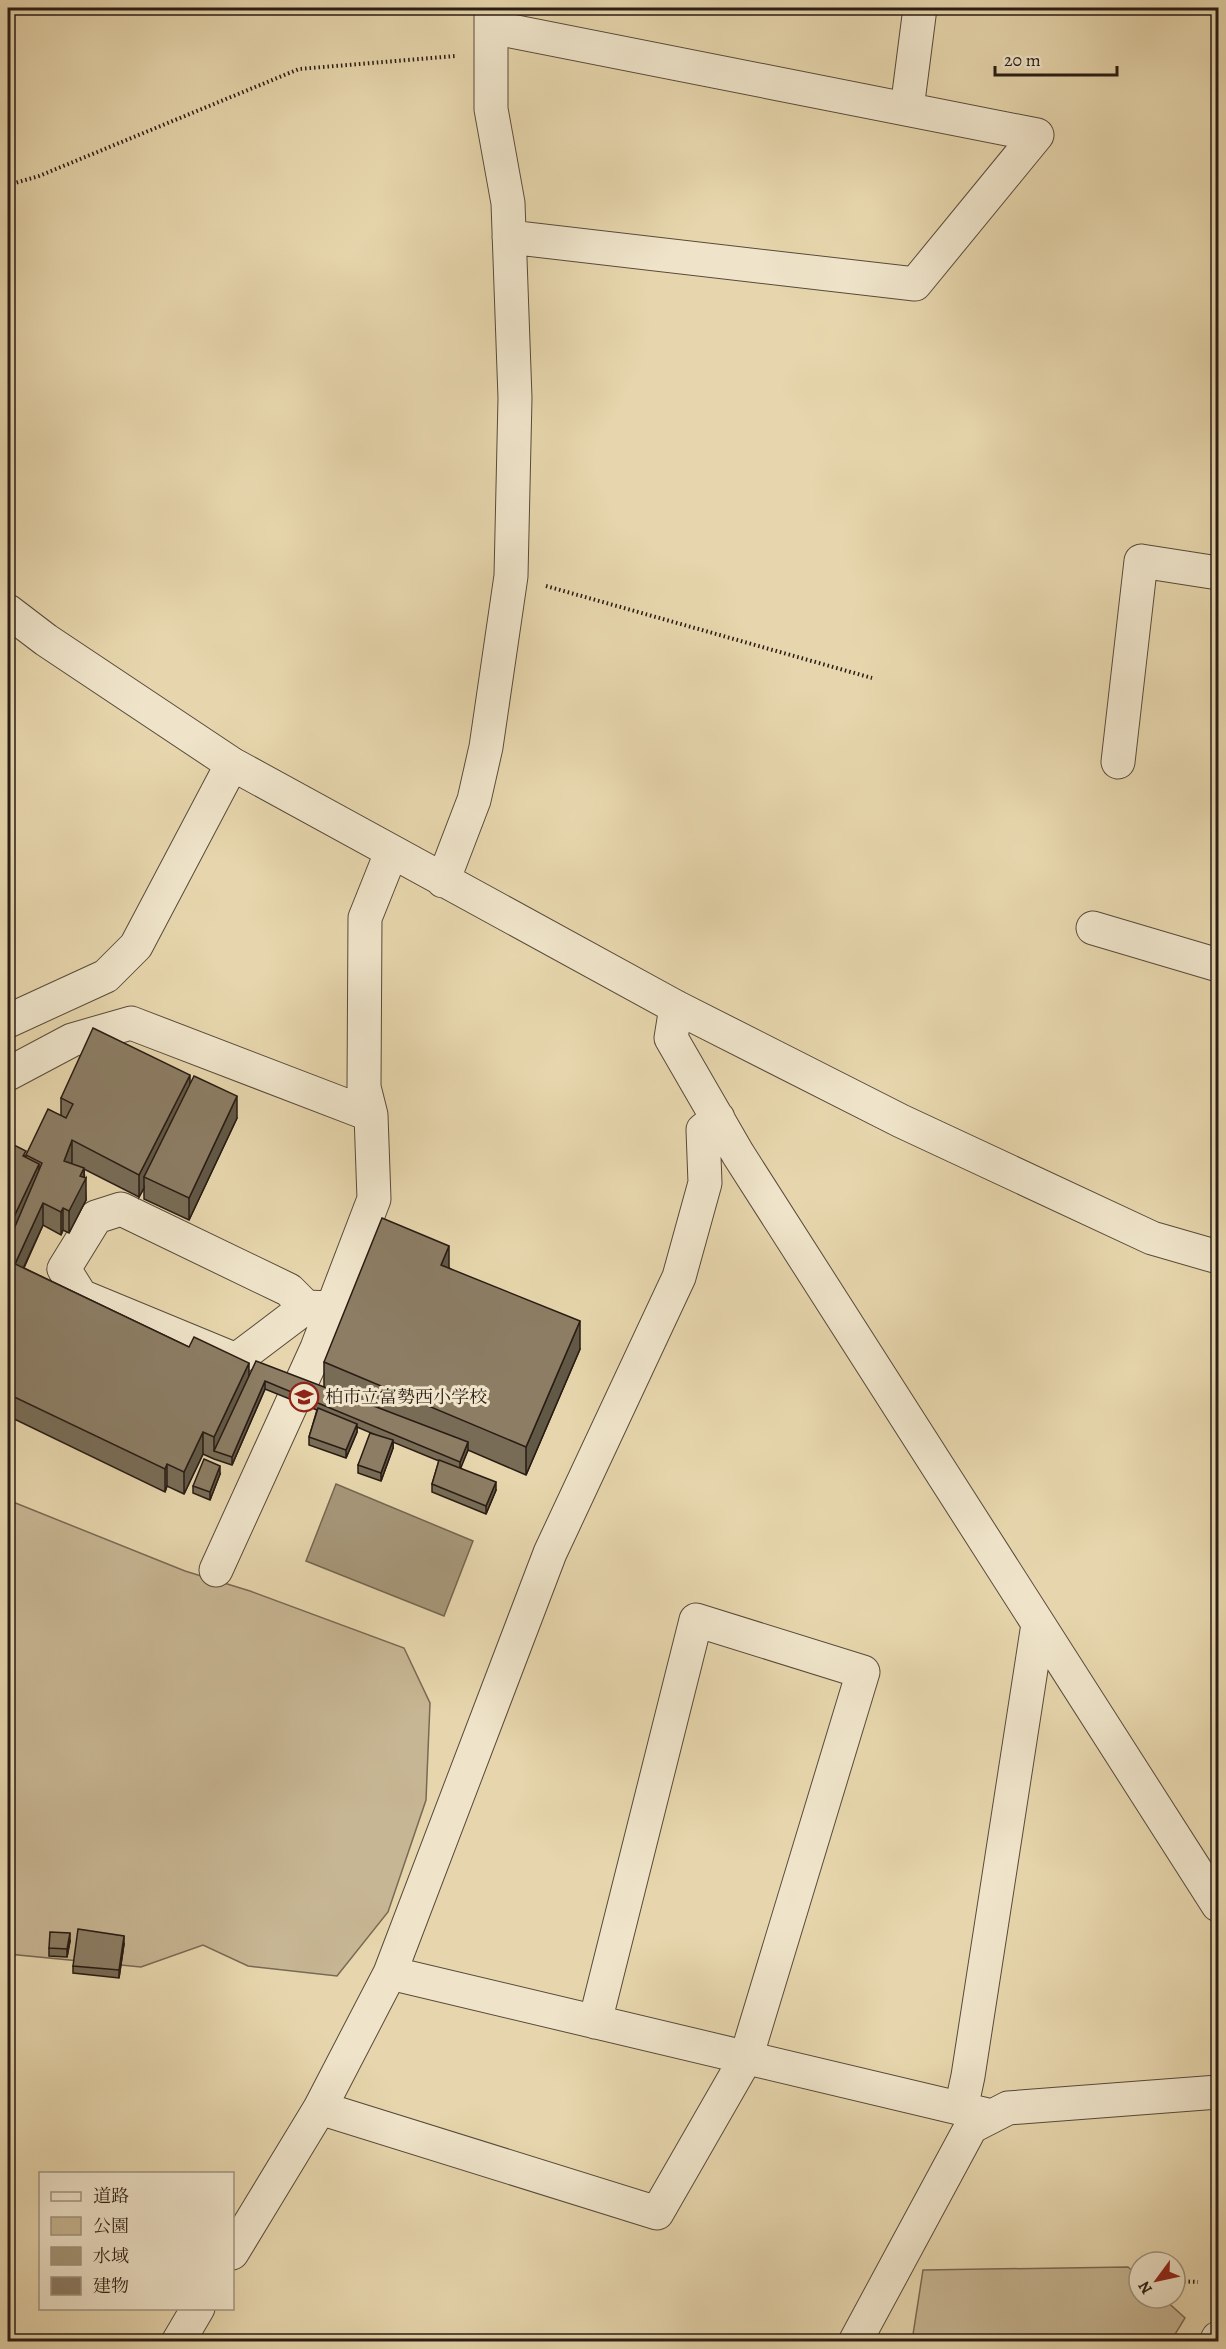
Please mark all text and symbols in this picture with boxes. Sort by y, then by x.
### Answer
scale bar [995,39,1116,77]
text: 20 m [1004,48,1041,72]
school or university icon: 柏市立富勢西小学校 [288,1381,320,1413]
place label: 柏市立富勢西小学校 [325,1385,487,1409]
legend [39,2172,234,2310]
text: 道路 [93,2184,129,2208]
text: 公園 [93,2214,129,2238]
text: 水域 [93,2244,129,2268]
north arrow [1127,2250,1187,2310]
text: 建物 [93,2274,129,2298]
text: N [1133,2276,1158,2299]

